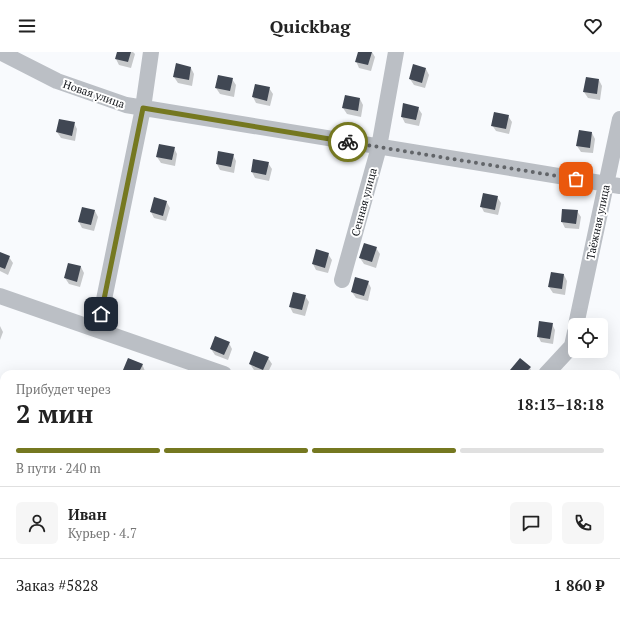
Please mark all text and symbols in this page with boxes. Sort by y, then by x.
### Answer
text: Quickbag [270,14,350,38]
icon: menu [16,15,38,37]
icon: heart [582,15,604,37]
street label: Новая улица [61,77,127,111]
courier [328,122,368,162]
icon: bike [337,131,359,153]
pin [559,162,593,196]
street label: Сенная улица [348,166,380,238]
icon: bag [565,168,587,190]
street label: Таёжная улица [583,183,613,261]
pin [84,297,118,331]
icon: home [90,303,112,325]
map controls [568,318,608,358]
button: locate [568,318,608,358]
text: Прибудет через [16,380,111,398]
text: 18:13–18:18 [517,394,604,414]
text: 2 мин [16,396,93,430]
text: В пути · 240 m [16,459,101,477]
button: person [16,502,58,544]
button: chat [510,502,552,544]
button: phone [562,502,604,544]
text: Иван [68,504,107,524]
text: Курьер · 4.7 [68,524,137,542]
text: Заказ #5828 [16,575,98,595]
text: 1 860 ₽ [554,575,604,595]

